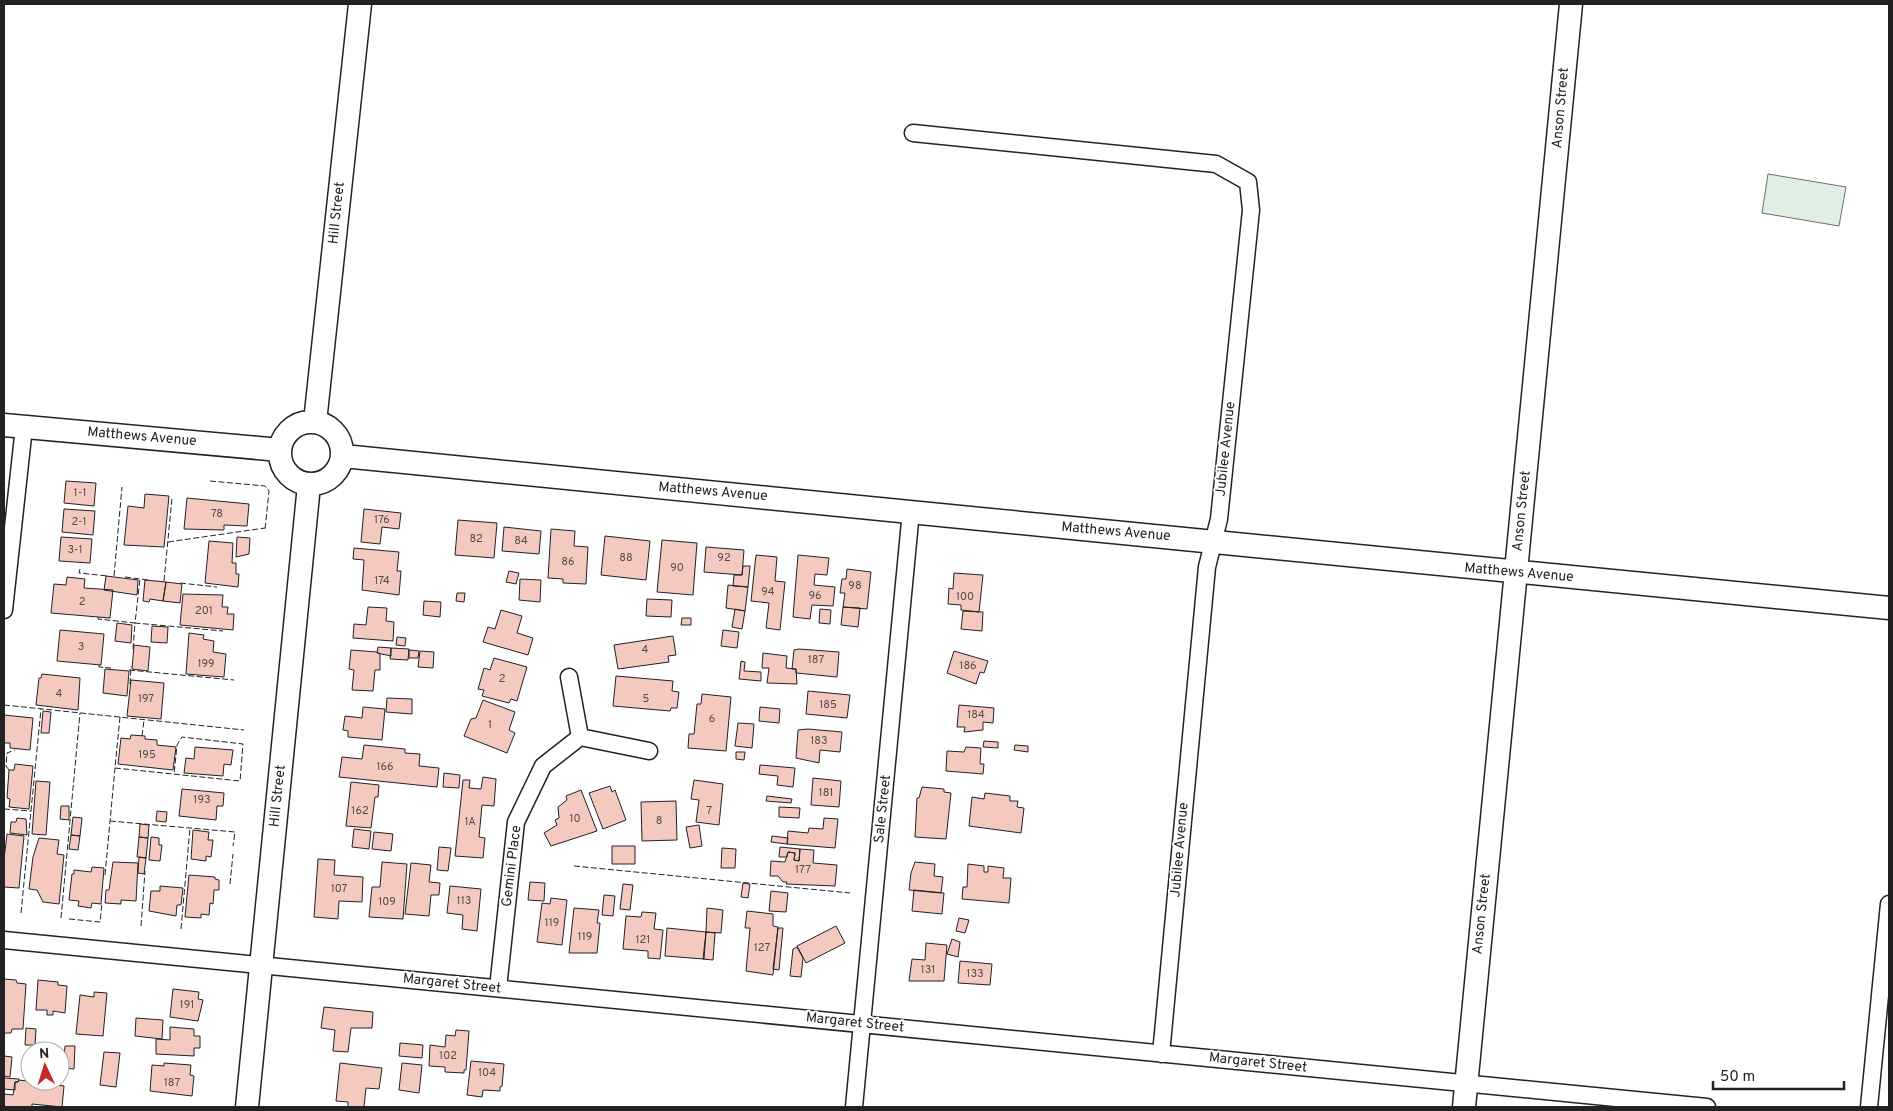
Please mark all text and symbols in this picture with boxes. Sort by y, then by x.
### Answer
street label: Anson Street [1549,67,1573,149]
street label: Hill Street [325,181,349,245]
street label: Jubilee Avenue [1213,401,1239,497]
street label: Matthews Avenue [87,424,197,450]
street label: Anson Street [1509,470,1535,552]
street label: Matthews Avenue [658,479,768,505]
house number: 1-1 [73,486,87,500]
house number: 78 [211,507,223,521]
house number: 176 [374,513,390,527]
house number: 2-1 [71,515,87,529]
street label: Matthews Avenue [1061,519,1171,545]
house number: 82 [469,532,483,546]
house number: 84 [514,534,528,548]
house number: 3-1 [67,543,83,557]
house number: 88 [619,551,633,565]
house number: 92 [717,551,731,565]
house number: 86 [561,555,575,569]
street label: Matthews Avenue [1464,560,1574,586]
house number: 90 [670,561,684,575]
house number: 174 [374,574,390,588]
house number: 98 [848,579,862,593]
house number: 94 [761,585,775,599]
house number: 96 [808,589,822,603]
house number: 100 [956,590,974,604]
house number: 2 [79,595,85,609]
house number: 201 [195,604,213,618]
house number: 3 [78,640,84,654]
house number: 4 [642,643,649,657]
house number: 187 [808,653,824,667]
house number: 199 [197,657,215,671]
house number: 186 [959,659,977,673]
house number: 2 [499,672,505,686]
house number: 4 [56,687,63,701]
house number: 197 [138,692,154,706]
house number: 5 [643,692,650,706]
house number: 185 [819,698,837,712]
house number: 184 [967,708,985,722]
house number: 6 [709,712,715,726]
house number: 1 [488,718,492,732]
house number: 183 [810,734,828,748]
house number: 195 [138,748,156,762]
house number: 166 [376,760,394,774]
street label: Hill Street [266,764,290,828]
street label: Sale Street [871,774,895,844]
house number: 181 [819,786,833,800]
house number: 193 [193,793,211,807]
street label: Jubilee Avenue [1167,802,1193,898]
house number: 162 [351,804,369,818]
house number: 7 [706,804,712,818]
house number: 10 [569,812,581,826]
house number: 8 [656,814,662,828]
house number: 1A [464,815,476,829]
street label: Gemini Place [499,824,525,908]
house number: 177 [795,863,811,877]
street label: Anson Street [1469,873,1495,955]
house number: 107 [331,882,348,896]
house number: 113 [457,894,471,908]
house number: 109 [378,895,396,909]
house number: 119 [545,916,559,930]
house number: 119 [578,930,592,944]
house number: 121 [636,933,650,947]
house number: 127 [754,941,770,955]
house number: 131 [921,963,935,977]
house number: 133 [966,967,984,981]
street label: Margaret Street [402,970,502,998]
house number: 191 [180,998,194,1012]
street label: Margaret Street [805,1009,905,1037]
north arrow [20,1041,70,1091]
text: N [39,1046,50,1063]
house number: 102 [439,1049,457,1063]
street label: Margaret Street [1208,1049,1308,1077]
scale bar [1713,1058,1844,1090]
house number: 104 [478,1066,496,1080]
text: 50 m [1720,1068,1755,1087]
house number: 187 [164,1076,180,1090]

